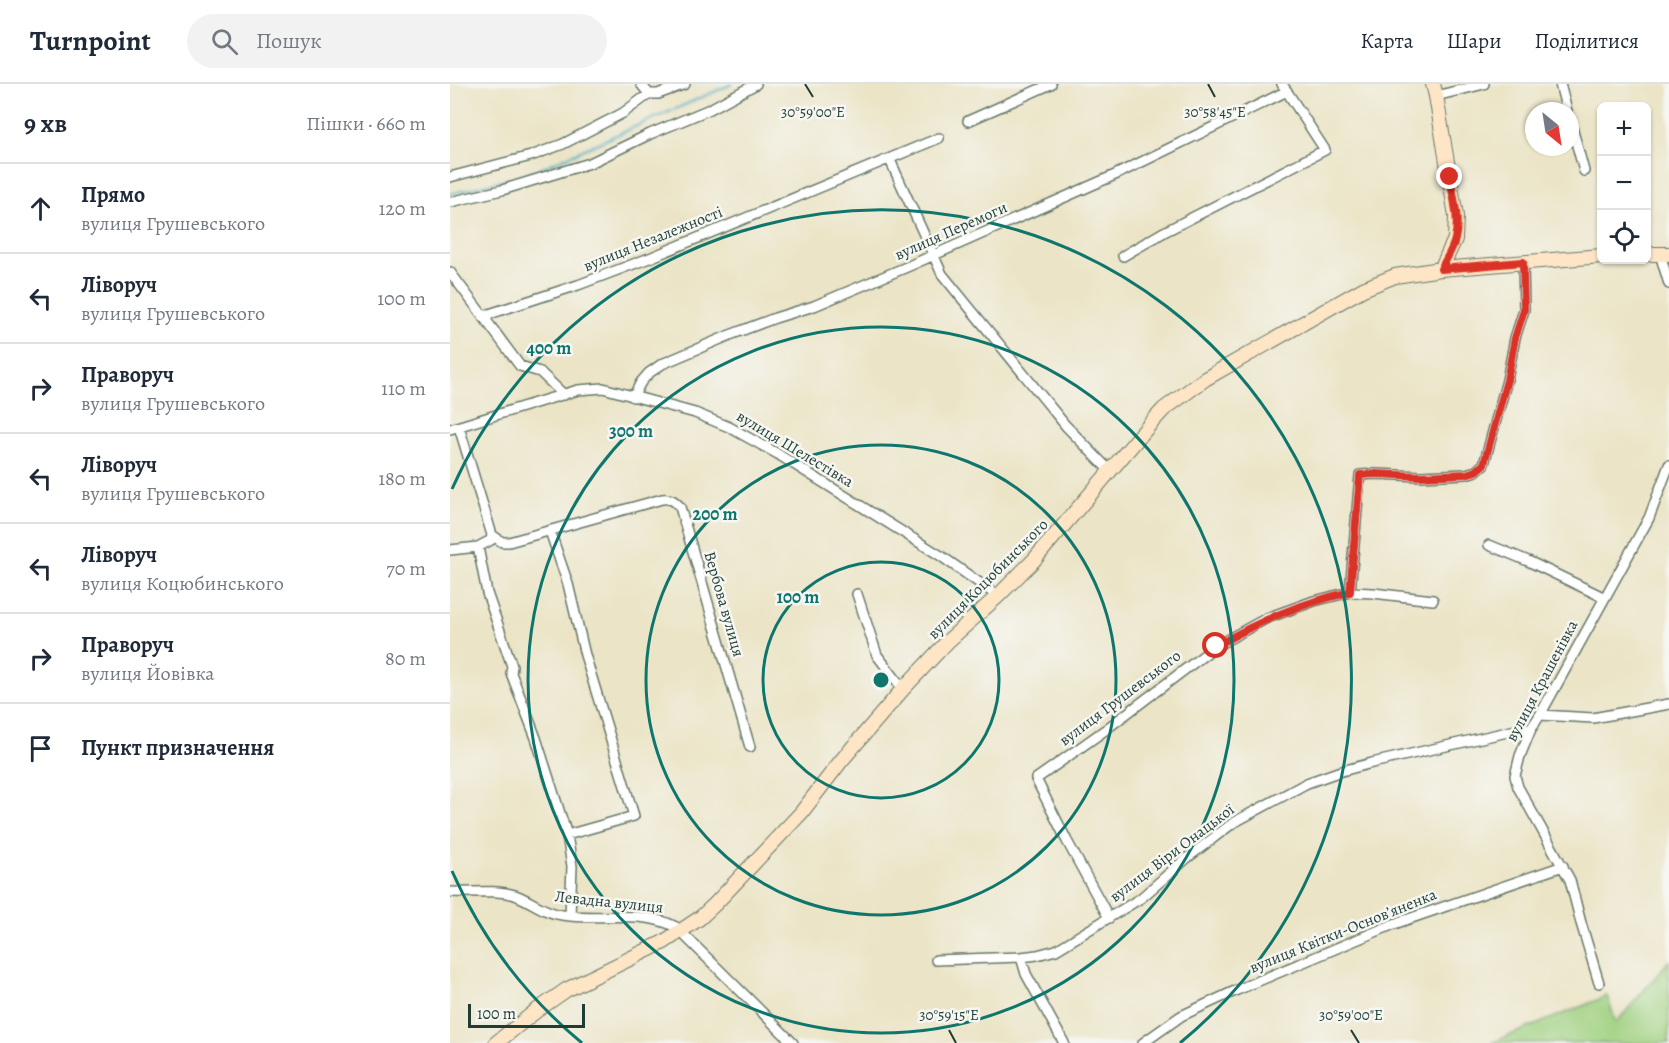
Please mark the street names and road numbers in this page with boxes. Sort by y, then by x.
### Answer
street label: вулиця Перемоги [891,196,1011,266]
street label: вулиця Незалежності [580,201,726,277]
street label: вулиця Шелестівка [732,405,858,493]
street label: вулиця Коцюбинського [923,514,1053,644]
street label: Вербова вулиця [698,549,750,659]
street label: вулиця Крашенівка [1501,616,1584,746]
street label: вулиця Грушевського [1055,645,1185,751]
street label: вулиця Віри Онацької [1105,798,1239,907]
street label: вулиця Квітки-Основʼяненка [1246,883,1440,979]
street label: Левадна вулиця [554,885,665,919]

